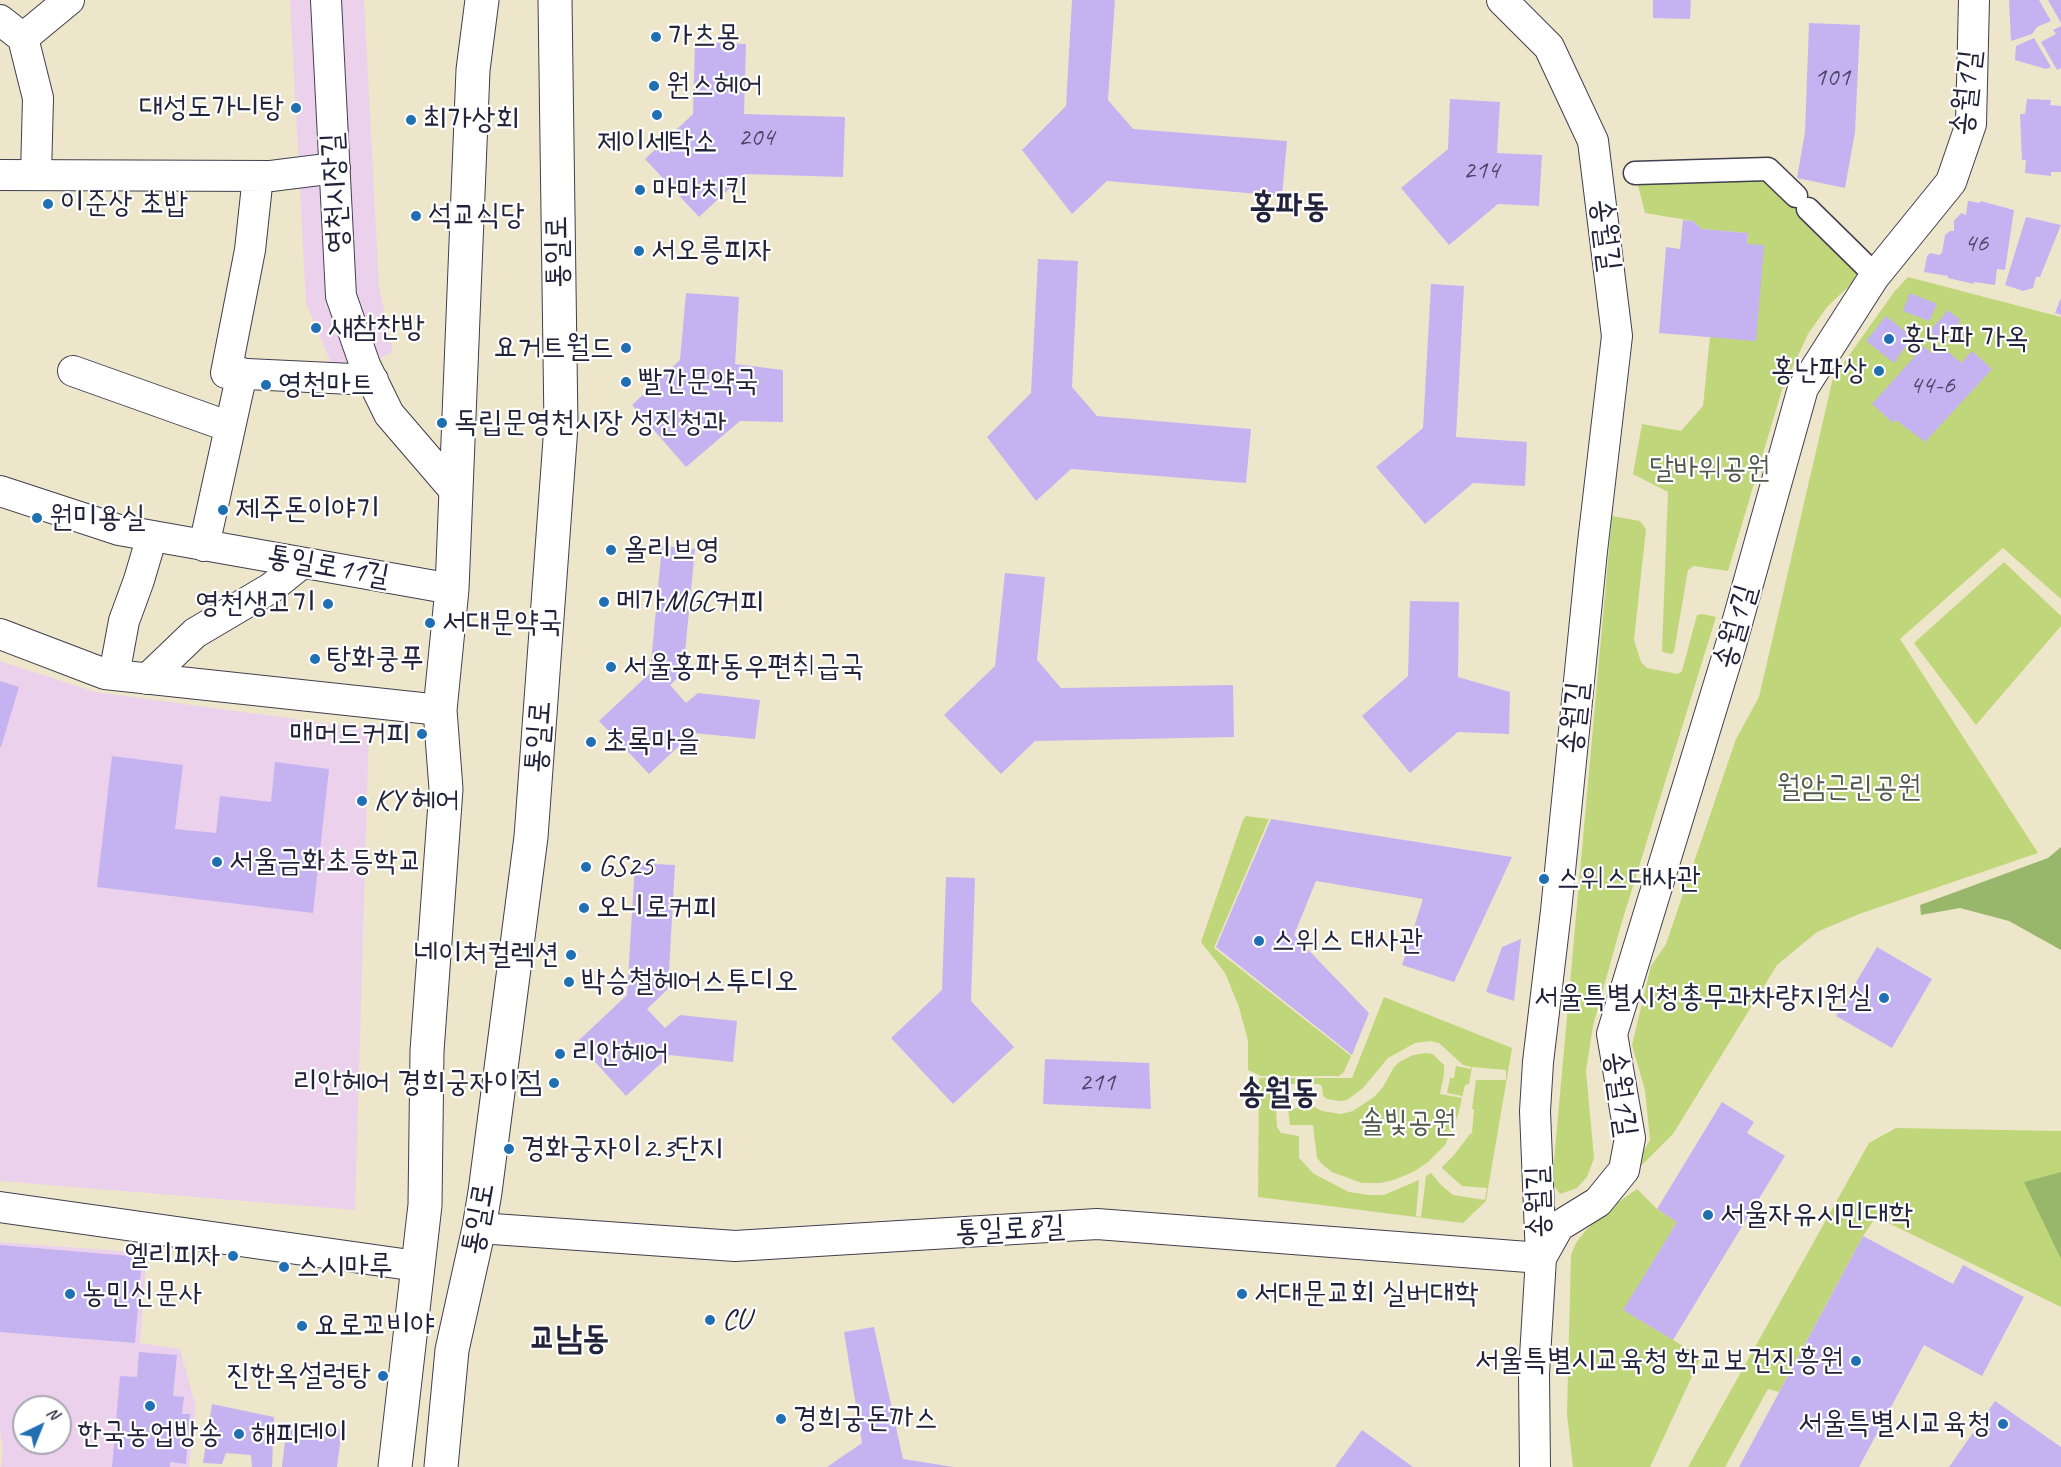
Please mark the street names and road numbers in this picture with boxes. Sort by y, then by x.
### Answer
street label: 송월1길 [1945,48,1989,138]
street label: 영천시장길 [315,132,357,254]
street label: 송월길 [1583,197,1627,273]
street label: 통일로 [539,215,577,289]
street label: 통일로11길 [264,539,392,595]
street label: 송월1길 [1707,581,1765,673]
street label: 송월길 [1553,680,1597,756]
street label: 통일로 [519,700,559,774]
street label: 송월1길 [1596,1049,1644,1139]
street label: 송월길 [1520,1165,1558,1239]
street label: 통일로 [455,1180,503,1258]
street label: 통일로8길 [954,1209,1066,1251]

